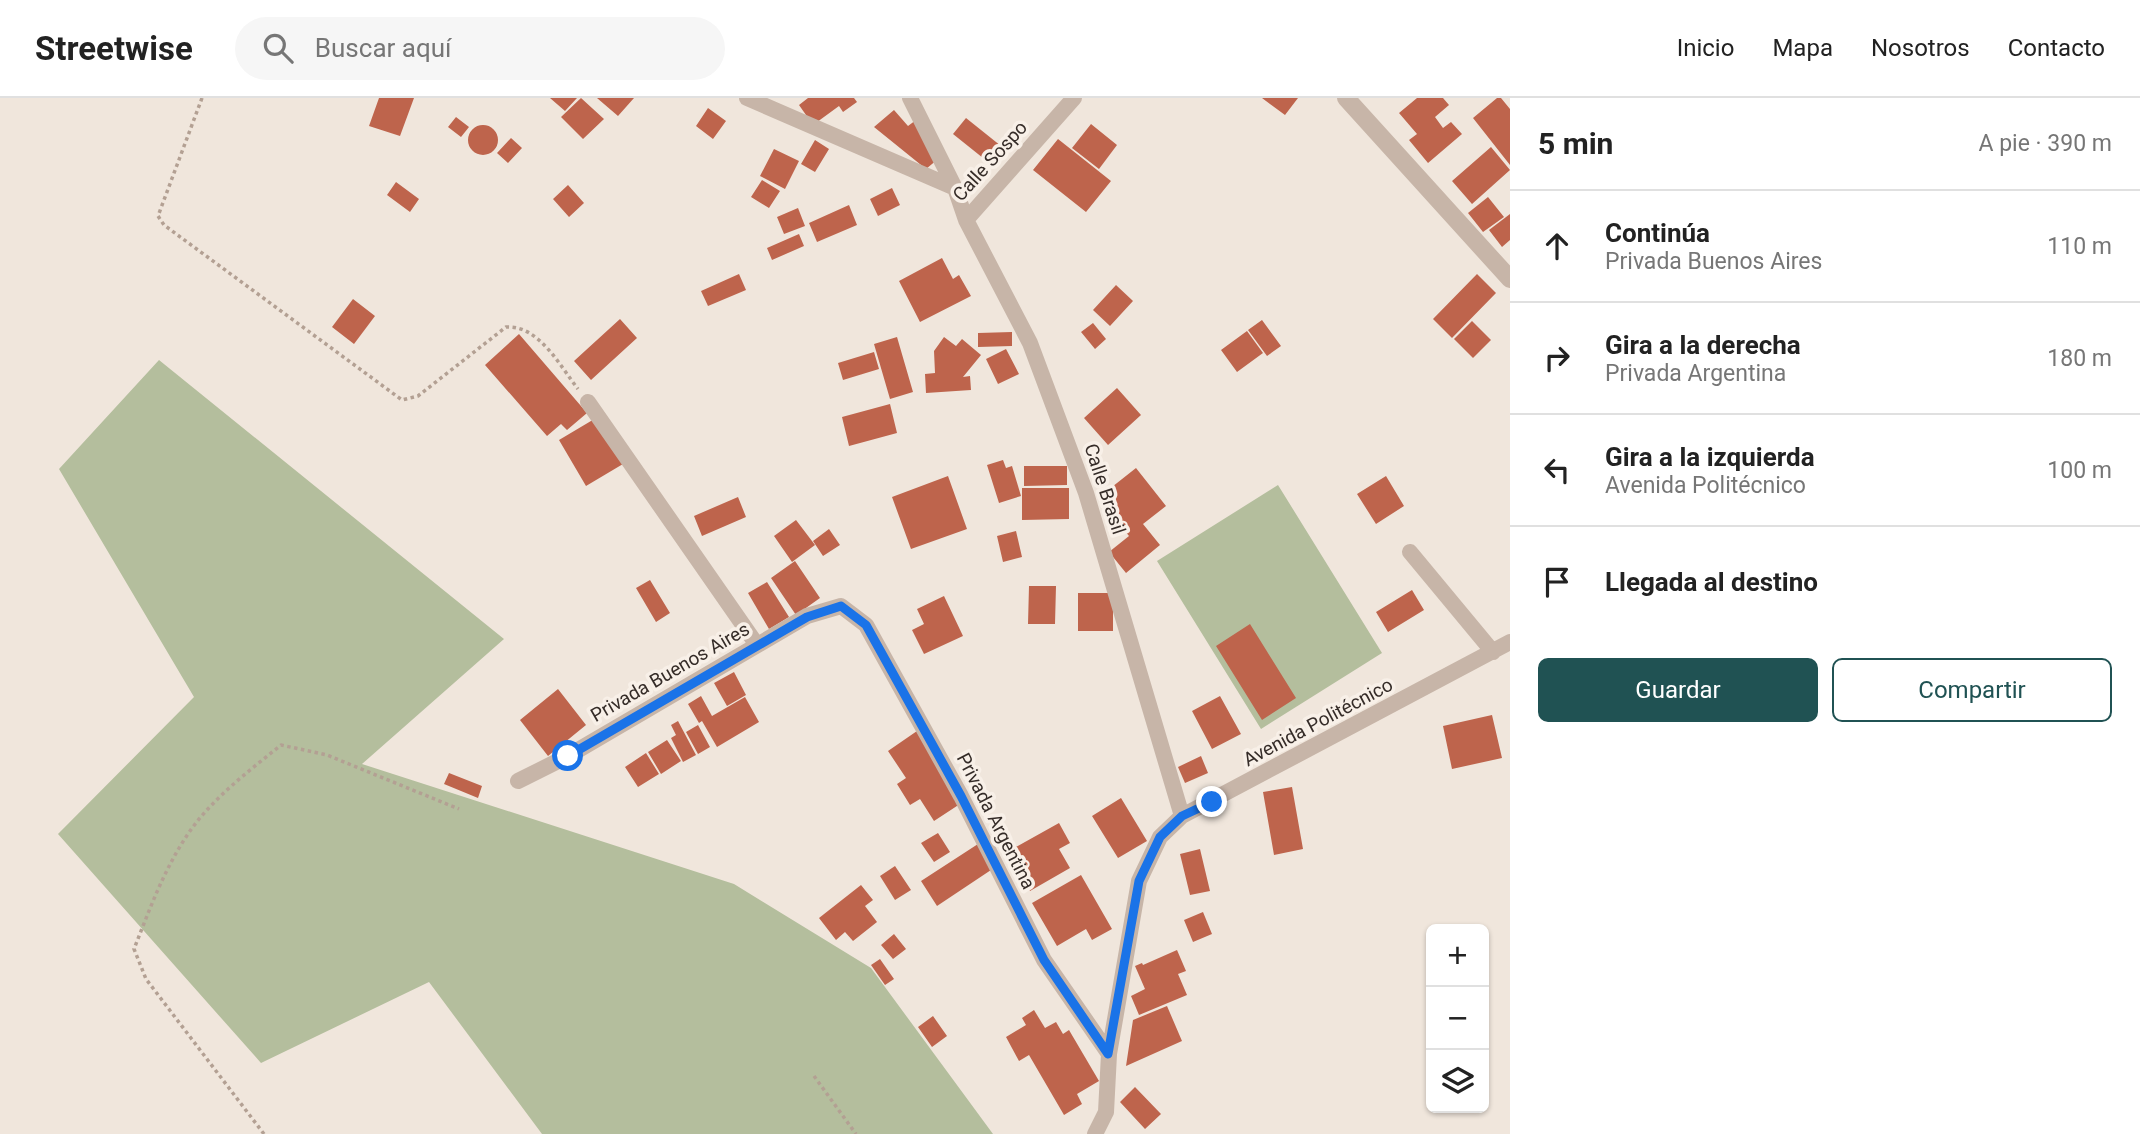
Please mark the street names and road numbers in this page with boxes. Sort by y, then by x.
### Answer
street label: Calle Sospo [948,116,1032,206]
street label: Calle Brasil [1080,441,1130,537]
street label: Privada Buenos Aires [586,617,754,727]
street label: Avenida Politécnico [1239,673,1397,771]
street label: Privada Argentina [952,749,1040,893]

